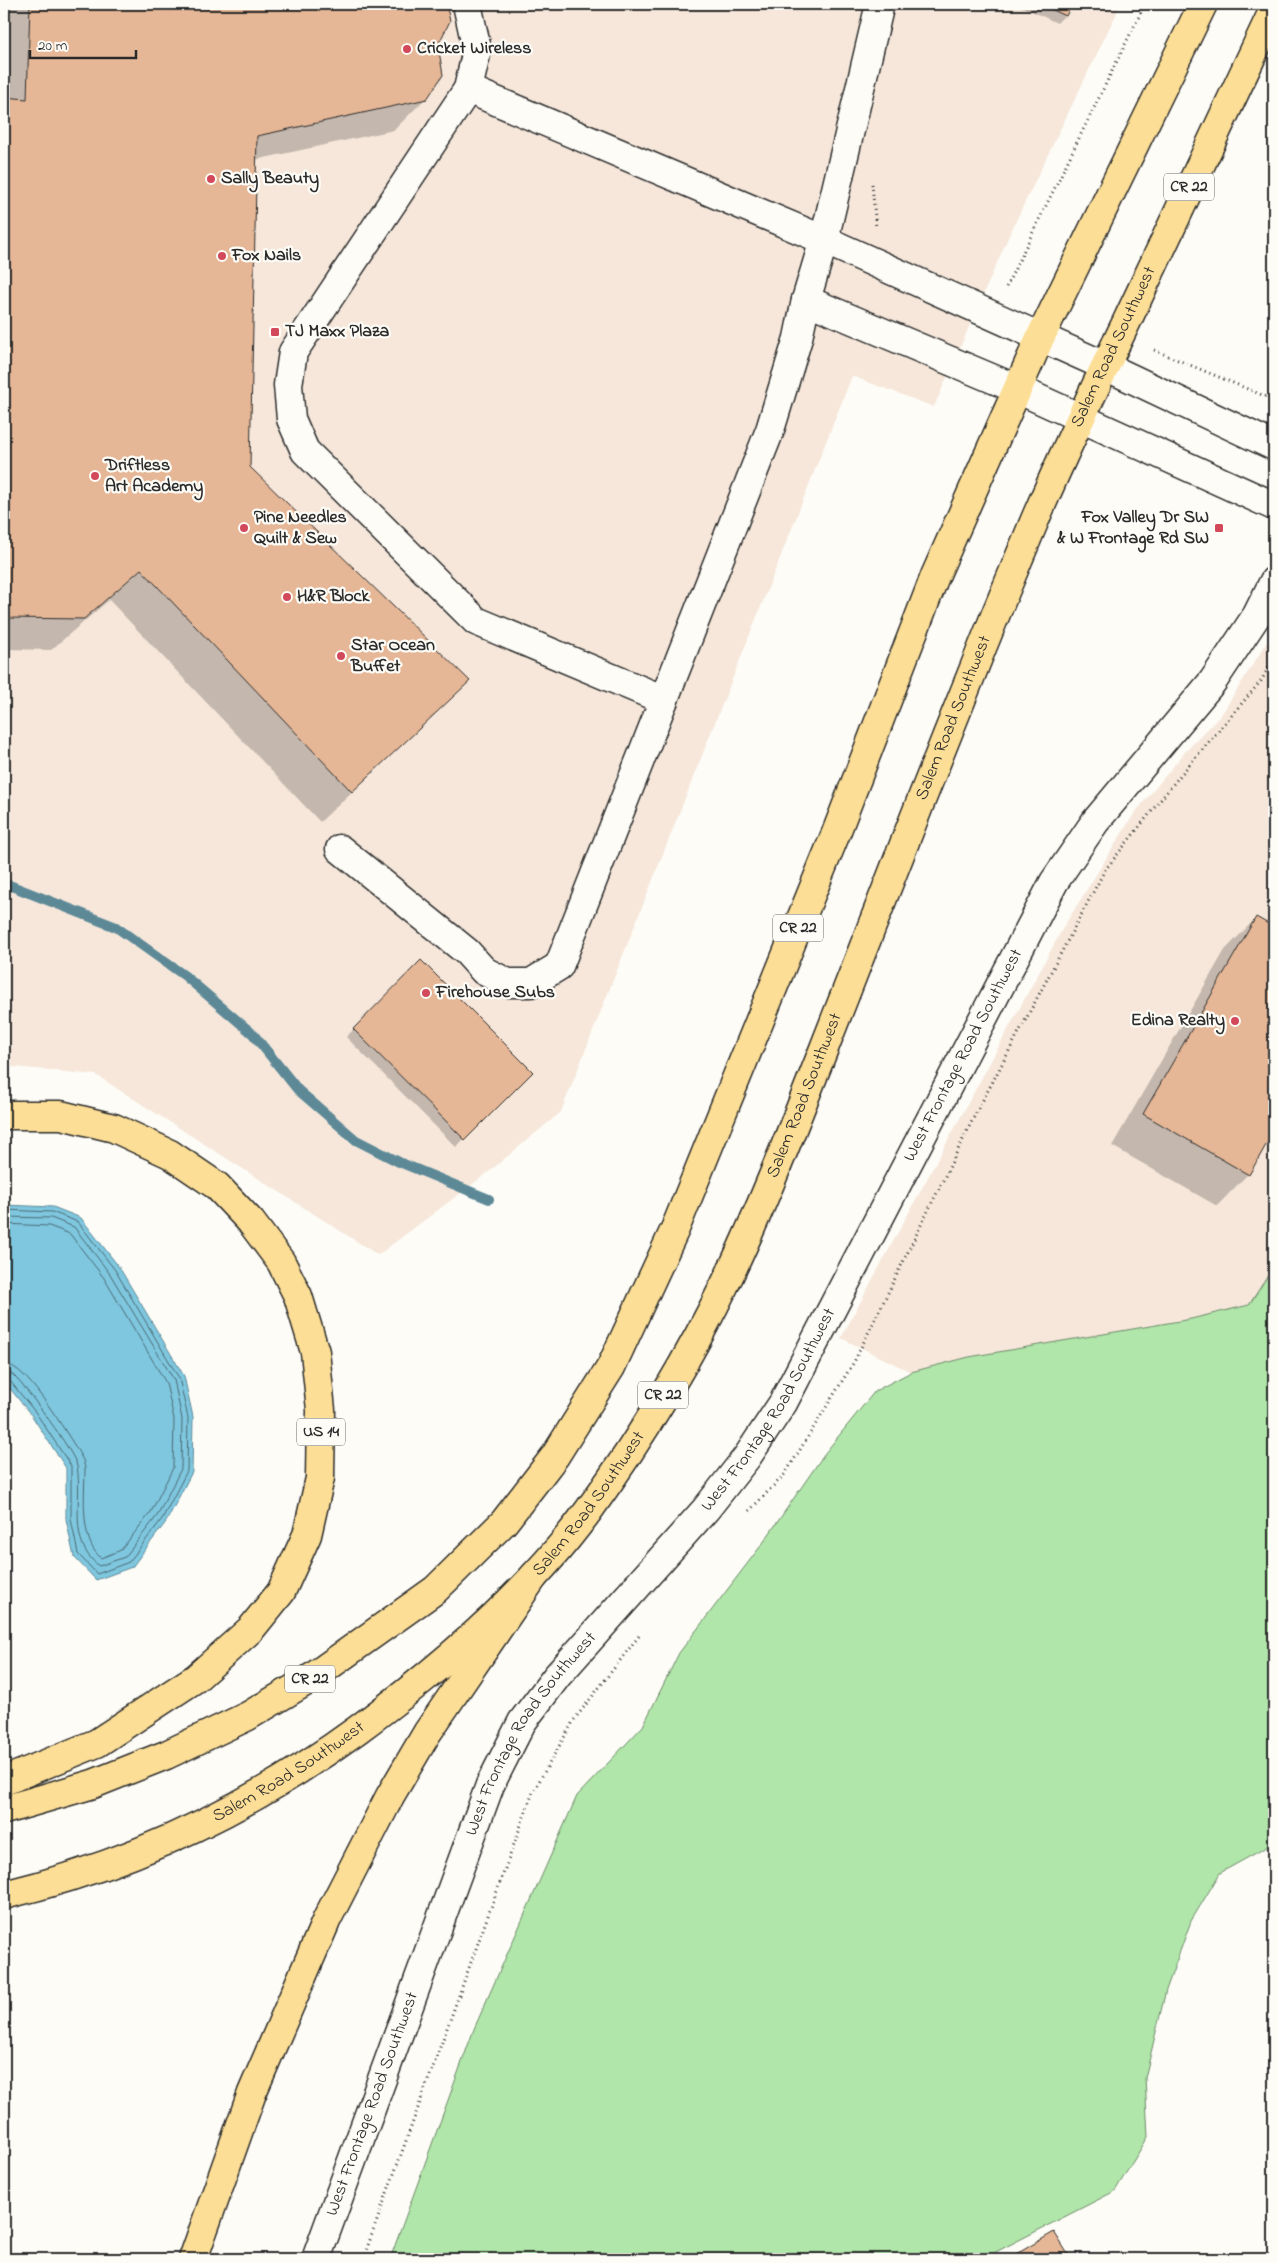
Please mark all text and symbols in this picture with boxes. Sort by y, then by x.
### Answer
scale bar [30,28,136,60]
text: 20 m [38,35,68,57]
place label: Cricket Wireless [417,36,531,62]
marker: Cricket Wireless [401,43,413,55]
place label: Sally Beauty [221,166,319,193]
marker: Sally Beauty [205,173,217,185]
road number: CR 22 [1164,173,1214,200]
place label: Fox Nails [231,243,301,269]
marker: Fox Nails [216,250,228,262]
street label: Salem Road Southwest [1065,262,1163,432]
place label: TJ Maxx Plaza [285,319,389,345]
marker: TJ Maxx Plaza [269,326,281,338]
place label: Driftless Art Academy [104,453,203,501]
marker: Driftless Art Academy [89,470,101,482]
place label: Pine Needles Quilt & Sew [254,505,347,552]
place label: Fox Valley Dr SW & W Frontage Rd SW [1056,505,1209,553]
marker: Pine Needles Quilt & Sew [238,522,250,534]
marker: Fox Valley Dr SW & W Frontage Rd SW [1213,522,1225,534]
place label: H&R Block [297,584,371,610]
marker: H&R Block [281,591,293,603]
street label: Salem Road Southwest [909,632,999,804]
place label: Star Ocean Buffet [350,633,435,680]
marker: Star Ocean Buffet [335,650,347,662]
road number: CR 22 [773,914,823,941]
street label: West Frontage Road Southwest [898,944,1030,1167]
place label: Firehouse Subs [435,980,555,1006]
marker: Firehouse Subs [420,987,432,999]
place label: Edina Realty [1131,1008,1225,1035]
street label: Salem Road Southwest [761,1009,850,1182]
marker: Edina Realty [1229,1015,1241,1027]
street label: West Frontage Road Southwest [695,1304,843,1518]
road number: CR 22 [638,1382,688,1408]
road number: US 14 [297,1418,345,1445]
street label: Salem Road Southwest [527,1427,652,1583]
street label: West Frontage Road Southwest [459,1626,603,1840]
road number: CR 22 [285,1666,335,1692]
street label: Salem Road Southwest [208,1715,371,1830]
street label: West Frontage Road Southwest [320,1988,426,2220]

